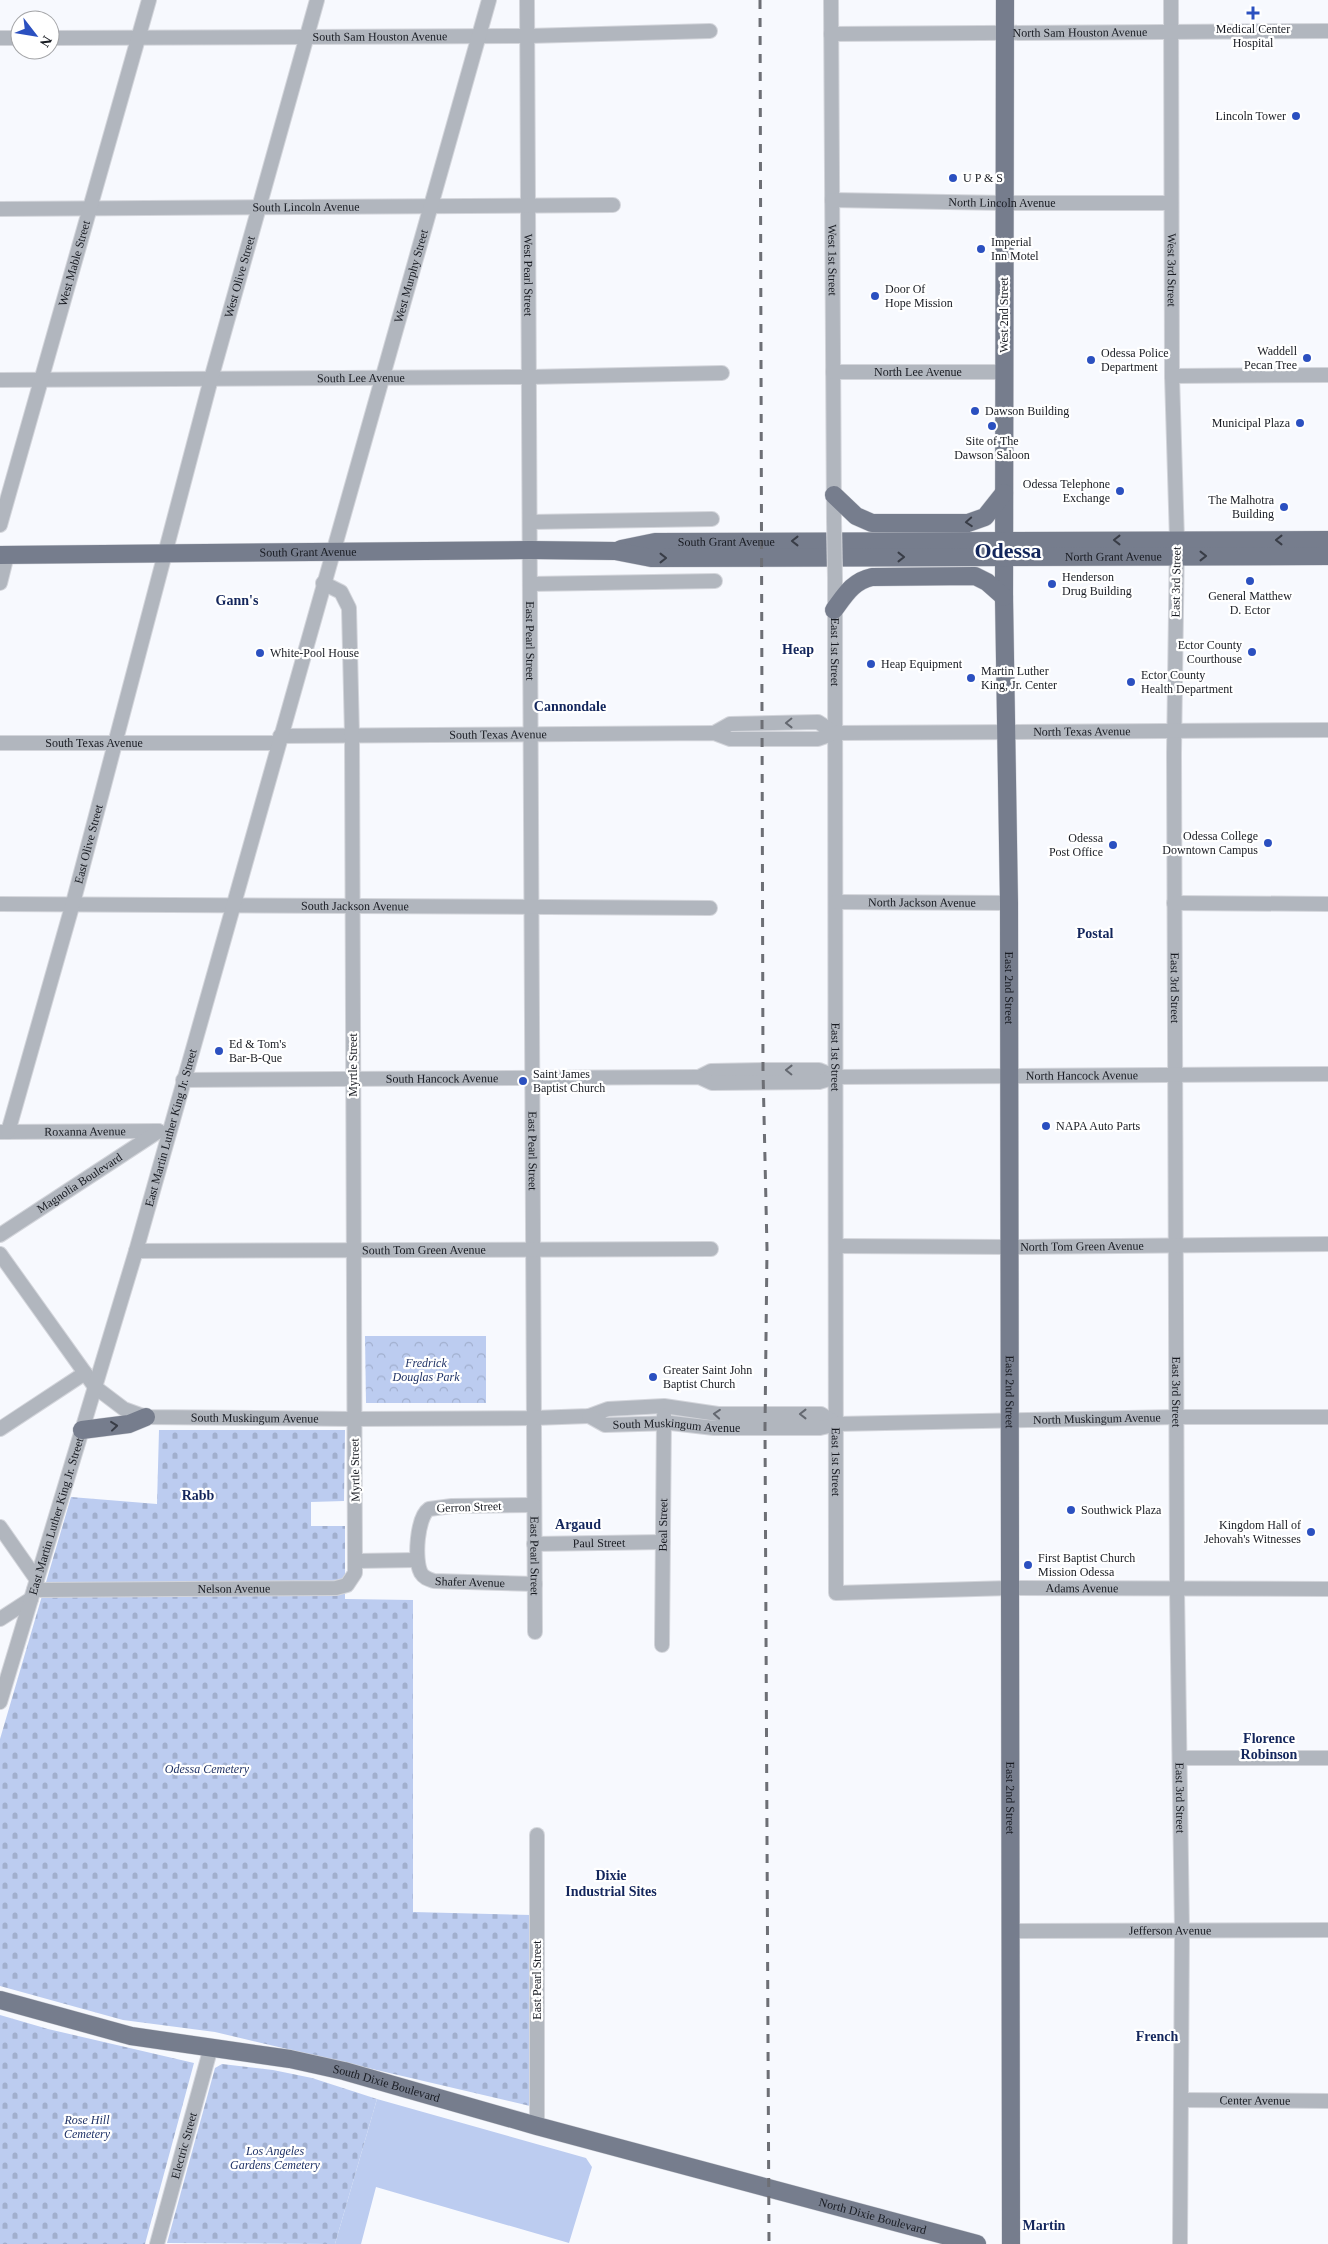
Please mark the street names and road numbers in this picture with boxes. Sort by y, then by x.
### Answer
street label: North Sam Houston Avenue [1013,25,1147,40]
street label: South Sam Houston Avenue [313,29,447,44]
street label: North Lincoln Avenue [948,195,1056,210]
street label: South Lincoln Avenue [252,200,360,214]
street label: West Mable Street [55,218,93,308]
street label: West 1st Street [825,224,840,297]
street label: West Murphy Street [391,227,431,324]
street label: West 3rd Street [1165,233,1179,308]
street label: West Olive Street [221,234,258,319]
street label: West Pearl Street [521,234,536,317]
street label: West 2nd Street [997,276,1011,353]
street label: North Lee Avenue [874,365,962,379]
street label: South Lee Avenue [317,371,405,385]
street label: South Grant Avenue [678,535,775,549]
street label: South Grant Avenue [259,545,357,560]
street label: East 3rd Street [1168,546,1184,617]
street label: North Grant Avenue [1065,549,1162,564]
street label: East Pearl Street [523,601,537,681]
street label: East 1st Street [828,618,842,687]
street label: North Texas Avenue [1033,724,1131,739]
street label: South Texas Avenue [449,727,547,742]
street label: South Texas Avenue [45,736,143,750]
street label: East Olive Street [71,802,106,885]
street label: North Jackson Avenue [868,895,976,910]
street label: South Jackson Avenue [301,899,409,913]
street label: East 2nd Street [1002,952,1016,1025]
street label: East 3rd Street [1168,953,1182,1024]
street label: East 1st Street [828,1023,843,1092]
street label: Myrtle Street [346,1033,360,1097]
street label: East Martin Luther King Jr. Street [142,1047,200,1208]
street label: North Hancock Avenue [1026,1068,1138,1083]
street label: South Hancock Avenue [386,1071,498,1086]
street label: East Pearl Street [525,1111,540,1191]
street label: Roxanna Avenue [44,1124,126,1139]
street label: Magnolia Boulevard [34,1150,125,1216]
street label: North Tom Green Avenue [1020,1239,1144,1254]
street label: South Tom Green Avenue [362,1243,486,1257]
street label: East 2nd Street [1003,1356,1017,1429]
street label: East 3rd Street [1169,1357,1183,1428]
street label: South Muskingum Avenue [191,1410,319,1426]
street label: North Muskingum Avenue [1033,1410,1161,1427]
street label: South Muskingum Avenue [613,1416,740,1435]
street label: East 1st Street [829,1428,843,1497]
street label: East Martin Luther King Jr. Street [26,1435,86,1597]
street label: Myrtle Street [347,1437,363,1502]
street label: Beal Street [656,1498,670,1552]
street label: Gerron Street [436,1499,502,1515]
street label: East Pearl Street [527,1516,542,1596]
street label: Paul Street [573,1536,626,1550]
street label: Shafer Avenue [435,1574,505,1590]
street label: Nelson Avenue [198,1581,270,1596]
street label: Adams Avenue [1046,1581,1118,1595]
street label: East 2nd Street [1003,1762,1017,1835]
street label: East 3rd Street [1173,1762,1188,1834]
street label: Jefferson Avenue [1129,1923,1211,1938]
street label: East Pearl Street [530,1940,544,2020]
street label: South Dixie Boulevard [332,2062,442,2105]
street label: Center Avenue [1220,2093,1290,2108]
street label: Electric Street [168,2110,200,2180]
street label: North Dixie Boulevard [817,2195,928,2237]

